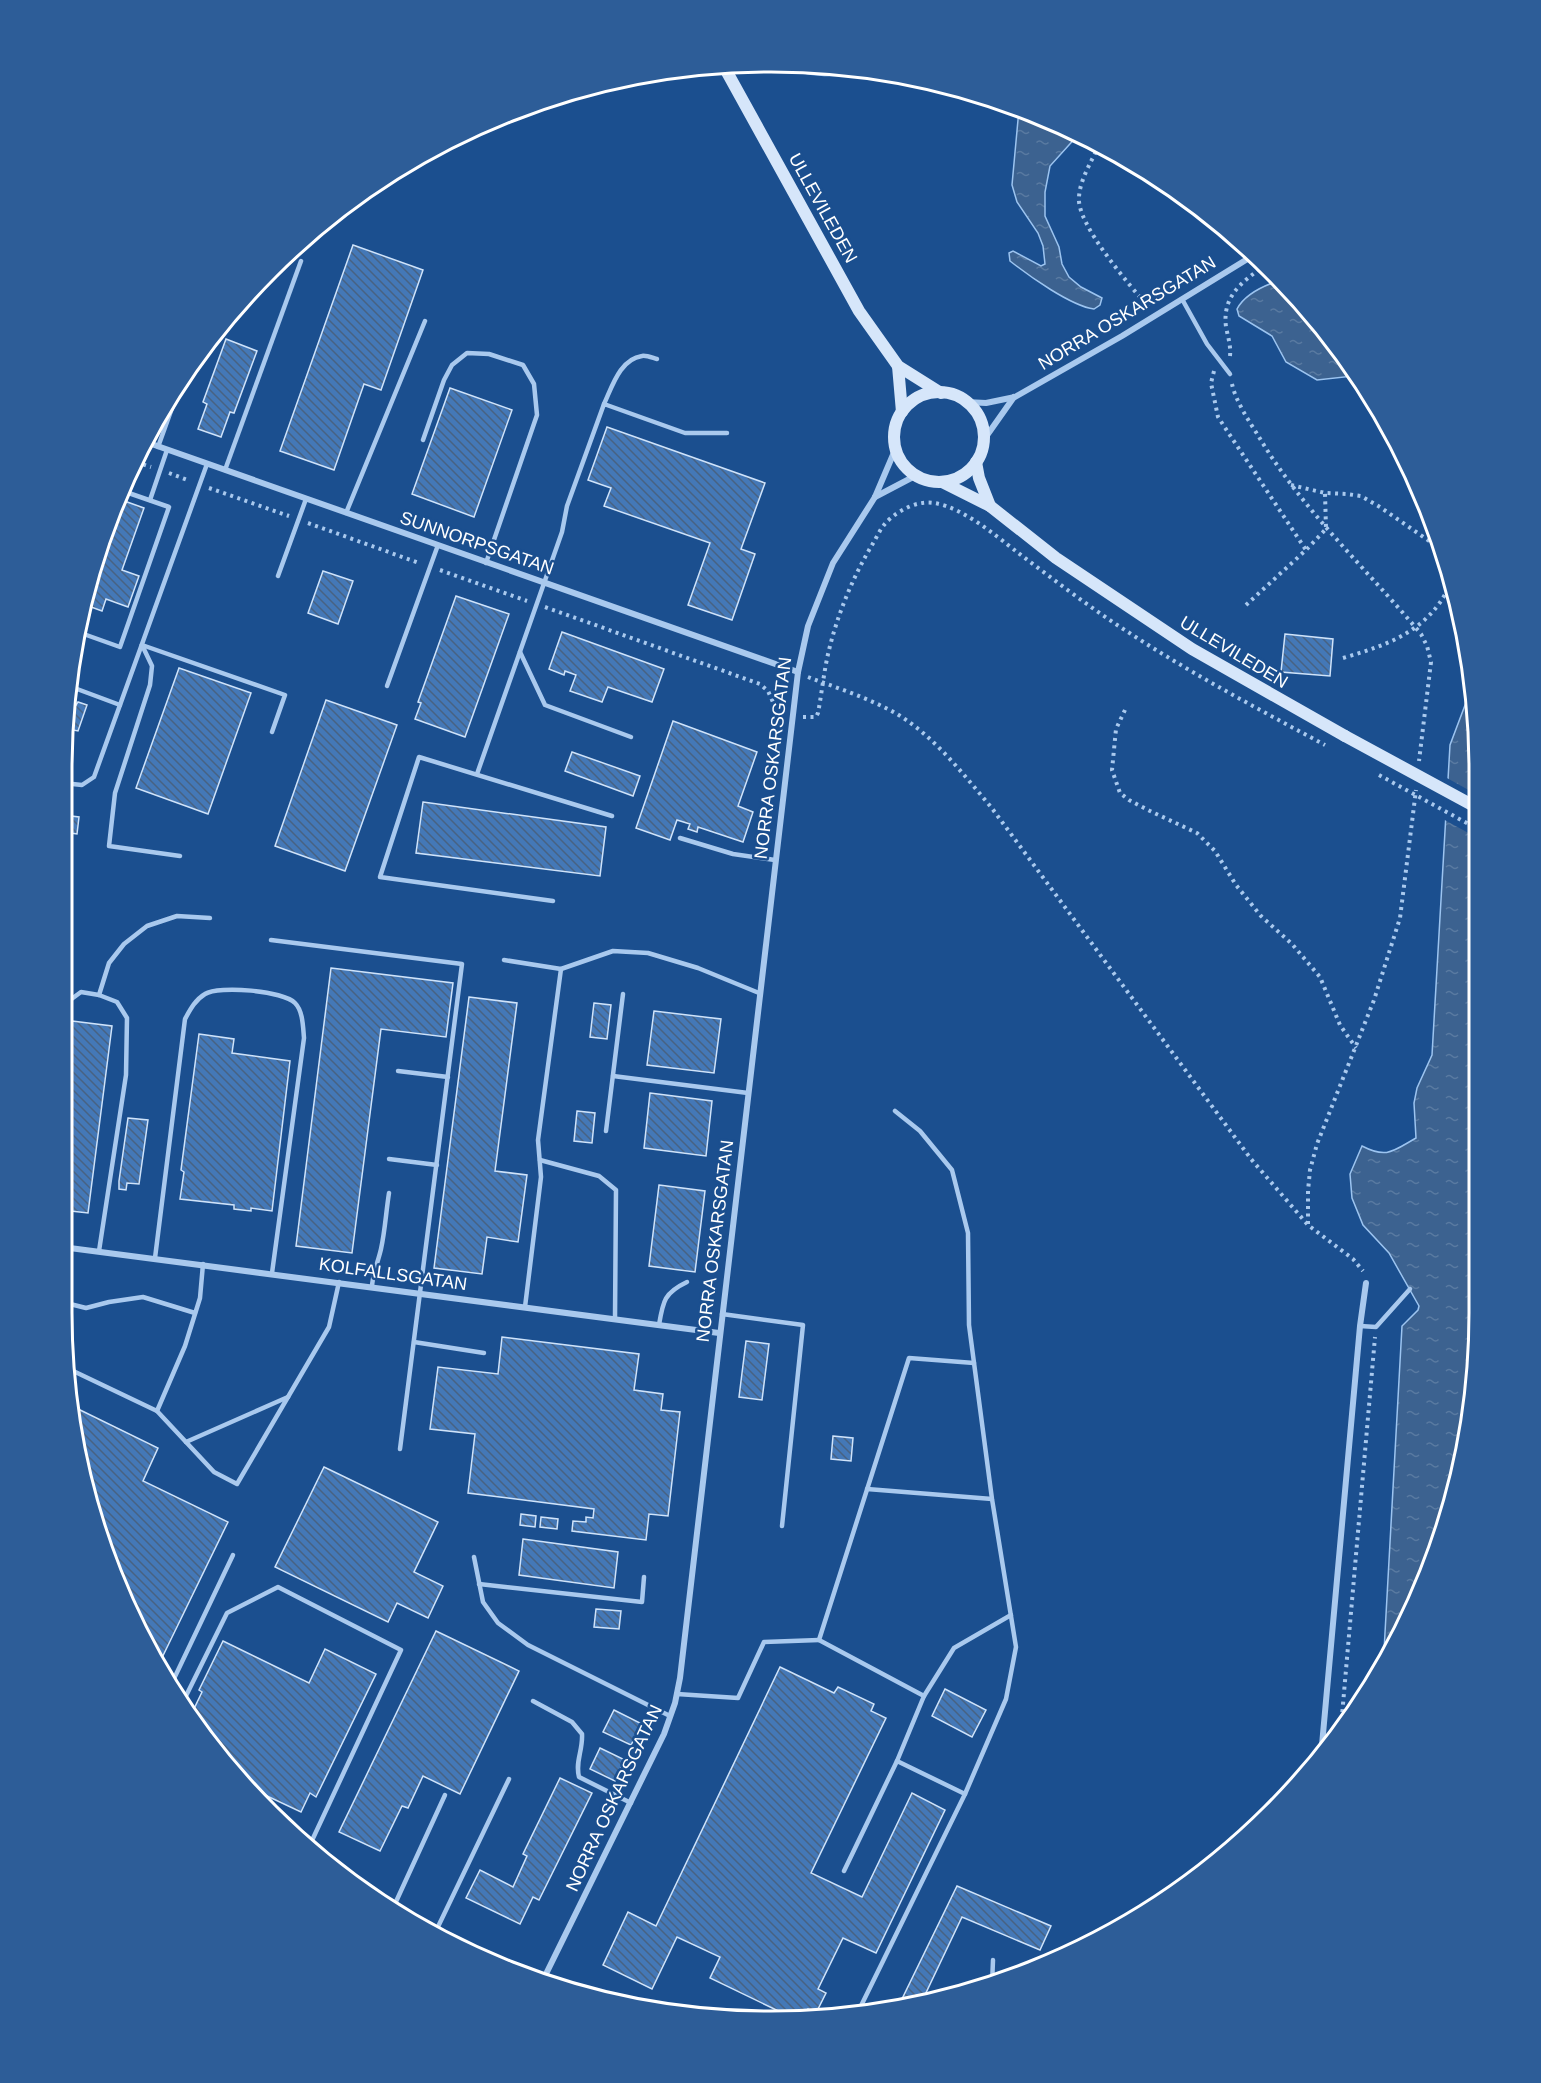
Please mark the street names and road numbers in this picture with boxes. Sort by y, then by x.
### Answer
street label: ULLEVILEDEN [785,150,861,266]
street label: NORRA OSKARSGATAN [1035,252,1219,374]
street label: SUNNORPSGATAN [397,507,557,579]
street label: ULLEVILEDEN [1177,612,1291,692]
street label: NORRA OSKARSGATAN [751,656,795,860]
street label: NORRA OSKARSGATAN [693,1139,737,1343]
street label: KOLFALLSGATAN [318,1254,468,1294]
street label: NORRA OSKARSGATAN [562,1702,666,1894]

